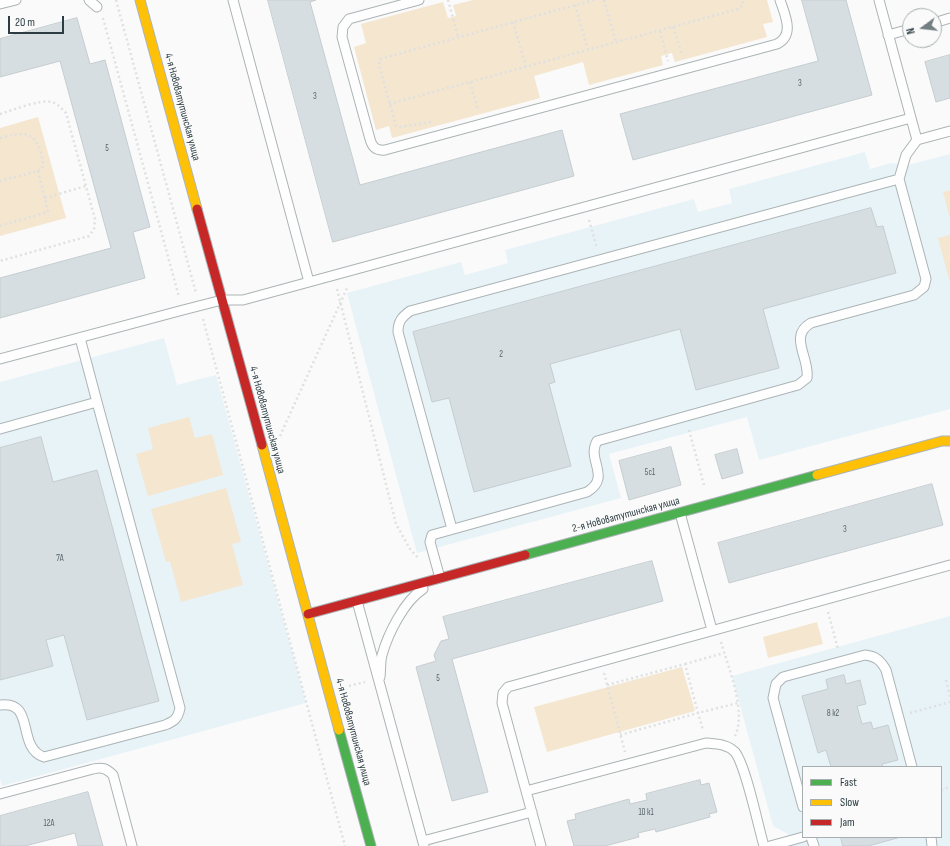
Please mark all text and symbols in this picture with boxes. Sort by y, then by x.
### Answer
scale bar [10,8,66,34]
north arrow [902,8,942,48]
text: 20 m [15,15,35,30]
text: N [904,26,918,35]
street label: 4-я Нововатутинская улица [161,52,203,162]
house number: 3 [798,79,802,89]
house number: 3 [313,92,317,102]
house number: 5 [105,144,109,154]
house number: 2 [499,350,503,360]
street label: 4-я Нововатутинская улица [246,365,288,475]
house number: 5с1 [645,468,655,478]
street label: 2-я Нововатутинская улица [571,494,681,536]
house number: 3 [843,525,847,535]
house number: 7А [56,554,64,564]
house number: 5 [436,674,440,684]
street label: 4-я Нововатутинская улица [332,677,374,787]
house number: 8 к2 [827,709,839,719]
legend [802,766,942,838]
text: Fast [840,775,857,790]
text: Slow [840,795,859,810]
house number: 10 к1 [638,808,654,818]
text: Jam [840,815,855,830]
house number: 12А [44,819,54,829]

